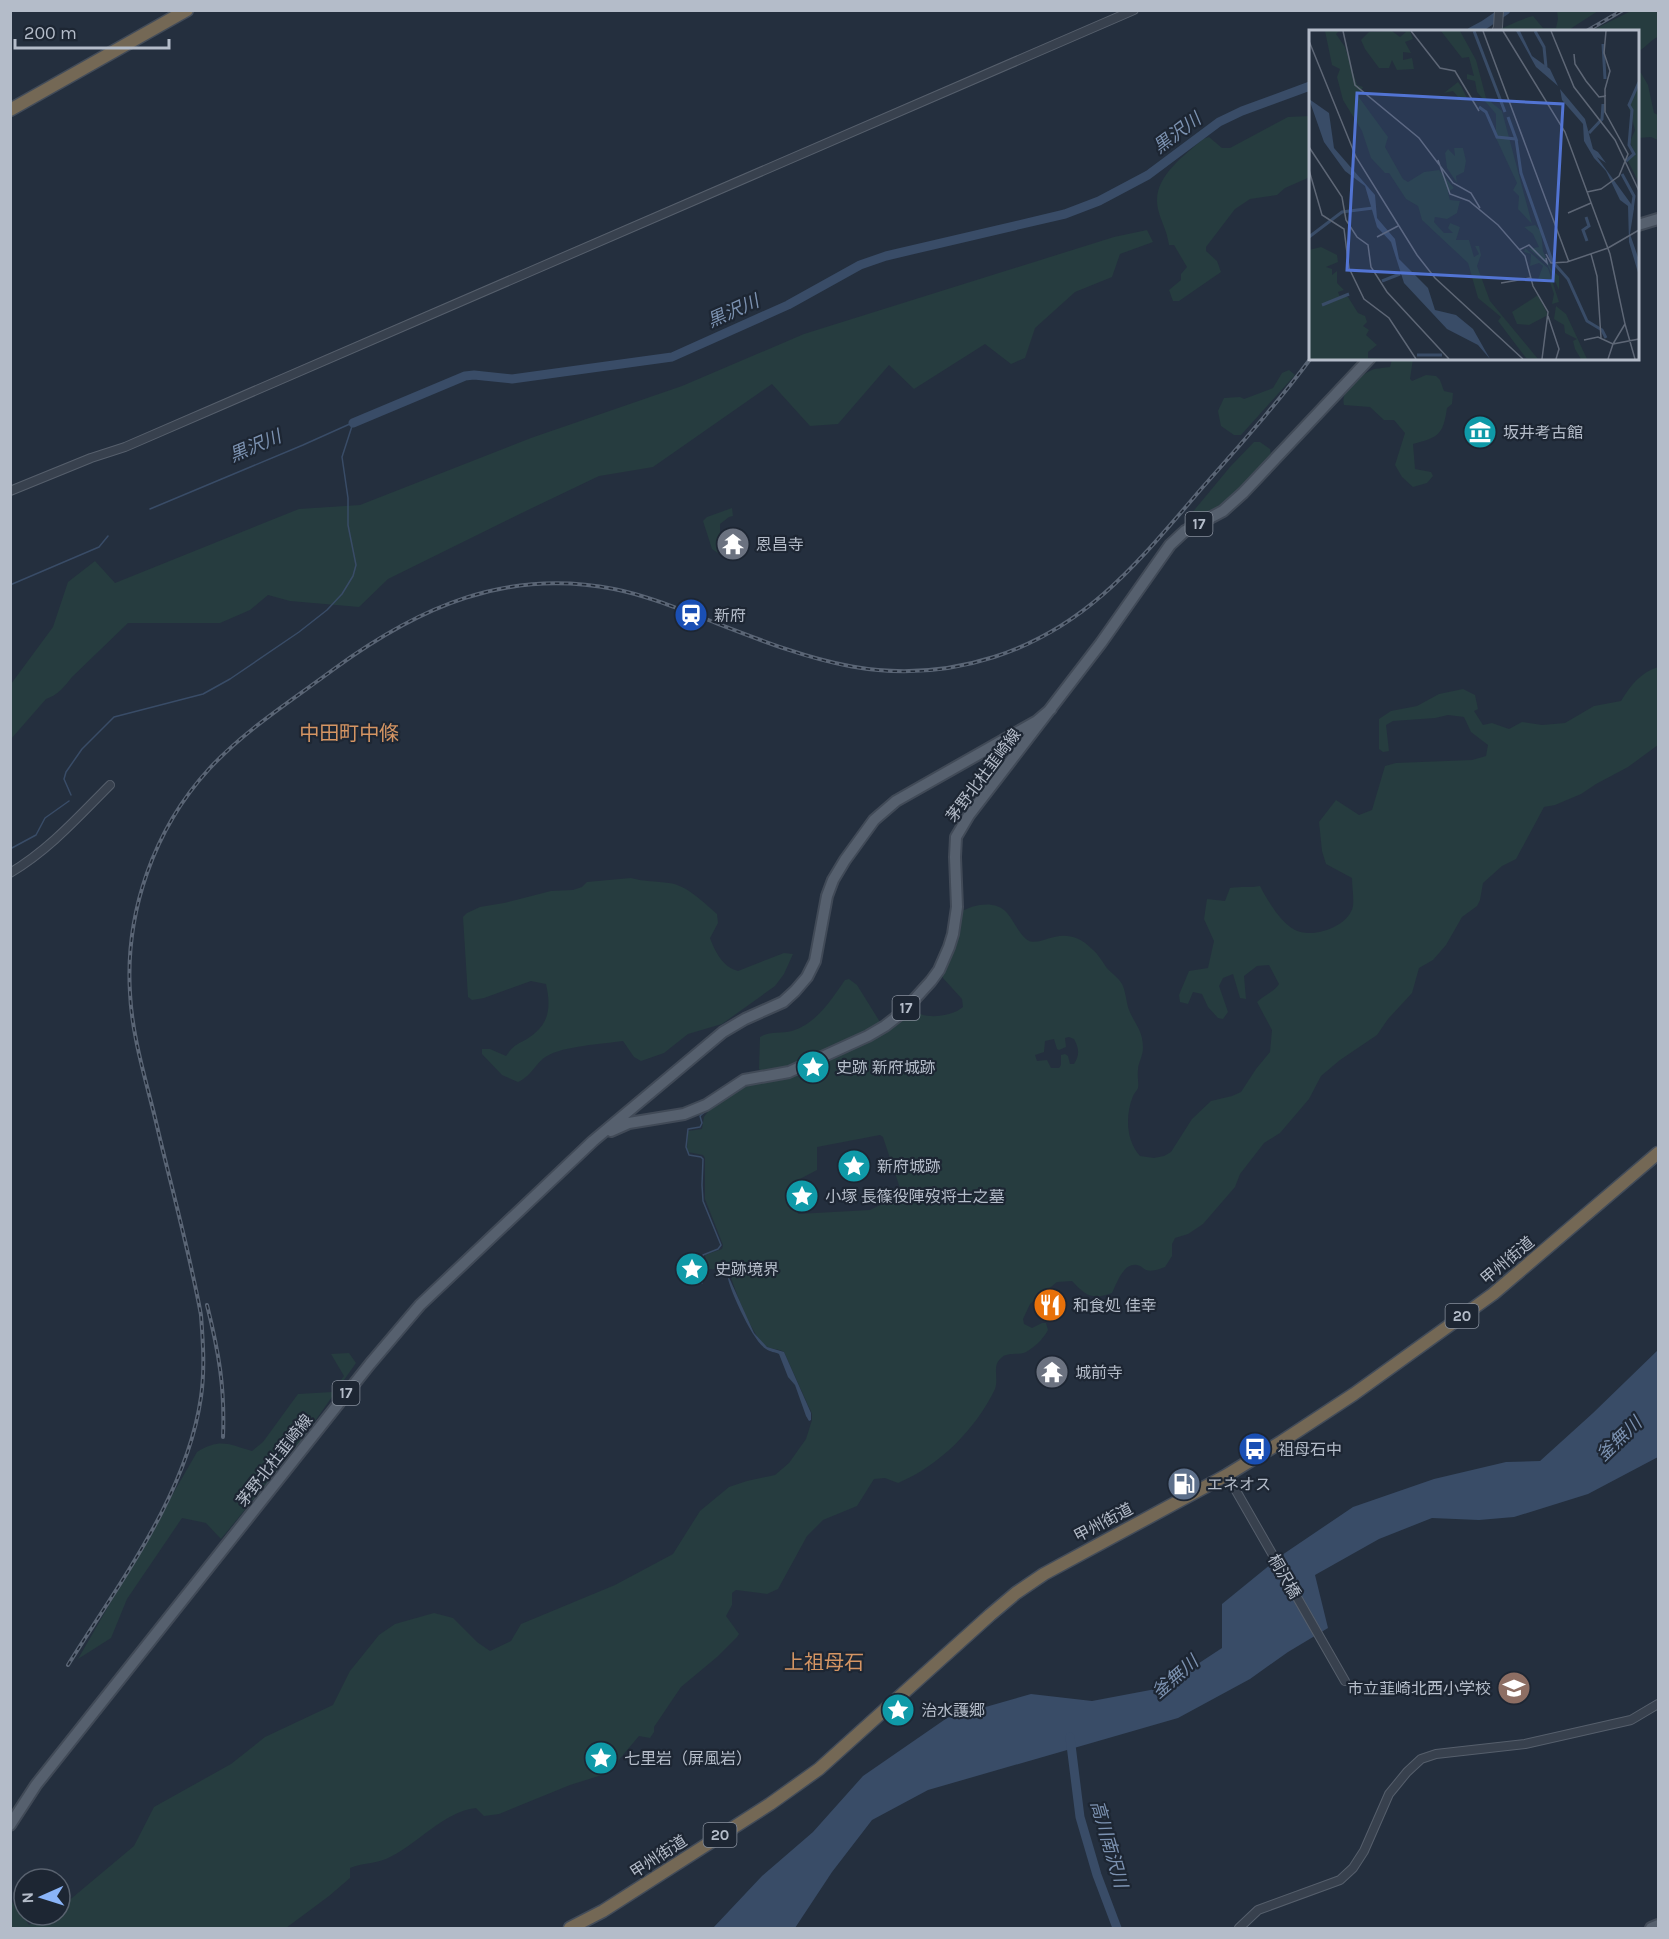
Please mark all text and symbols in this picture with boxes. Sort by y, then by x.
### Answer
scale bar [15,12,170,50]
text: 200 m [24,22,77,44]
inset map [1309,30,1639,360]
water label: 黒沢川 [1149,107,1207,158]
water label: 黒沢川 [704,289,764,332]
museum icon: 坂井考古館 [1462,414,1498,450]
place label: 坂井考古館 [1503,423,1583,442]
water label: 黒沢川 [226,425,286,467]
road number: 17 [1186,512,1212,536]
temple icon: 恩昌寺 [715,526,751,562]
place label: 恩昌寺 [756,535,804,554]
station icon: 新府 [673,597,709,633]
place label: 新府 [714,606,746,625]
district label: 中田町中條 [299,722,399,745]
street label: 茅野北杜韮崎線 [942,725,1025,826]
road number: 17 [892,996,920,1020]
place icon: 史跡 新府城跡 [795,1049,831,1085]
place label: 史跡 新府城跡 [836,1058,936,1077]
place icon: 新府城跡 [836,1148,872,1184]
place label: 新府城跡 [877,1157,941,1176]
place icon: 小塚 長篠役陣歿将士之墓 [784,1178,820,1214]
place label: 小塚 長篠役陣歿将士之墓 [825,1187,1005,1206]
street label: 甲州街道 [1477,1233,1538,1288]
place icon: 史跡境界 [674,1251,710,1287]
place label: 史跡境界 [715,1260,779,1279]
restaurant icon: 和食処 佳幸 [1032,1287,1068,1323]
place label: 和食処 佳幸 [1073,1296,1157,1315]
road number: 20 [1446,1304,1478,1328]
temple icon: 城前寺 [1034,1354,1070,1390]
place label: 城前寺 [1075,1363,1123,1382]
road number: 17 [332,1381,360,1405]
street label: 茅野北杜韮崎線 [232,1410,316,1510]
water label: 釜無川 [1592,1411,1648,1466]
bus stop icon: 祖母石中 [1237,1431,1273,1467]
place label: 祖母石中 [1278,1440,1342,1459]
fuel station icon: エネオス [1166,1466,1202,1502]
place label: エネオス [1207,1475,1271,1494]
street label: 甲州街道 [1071,1499,1136,1546]
street label: 桐沢橋 [1264,1551,1305,1602]
water label: 釜無川 [1147,1650,1204,1703]
district label: 上祖母石 [784,1651,864,1674]
school or university icon: 市立韮崎北西小学校 [1496,1670,1532,1706]
place label: 市立韮崎北西小学校 [1347,1679,1491,1698]
place icon: 治水護郷 [880,1692,916,1728]
place label: 治水護郷 [921,1701,985,1720]
place icon: 七里岩（屏風岩） [583,1740,619,1776]
place label: 七里岩（屏風岩） [624,1749,752,1768]
water label: 高川南沢川 [1086,1798,1133,1892]
road number: 20 [704,1823,736,1847]
street label: 甲州街道 [626,1831,690,1882]
north arrow [12,1867,72,1927]
text: N [18,1892,37,1904]

